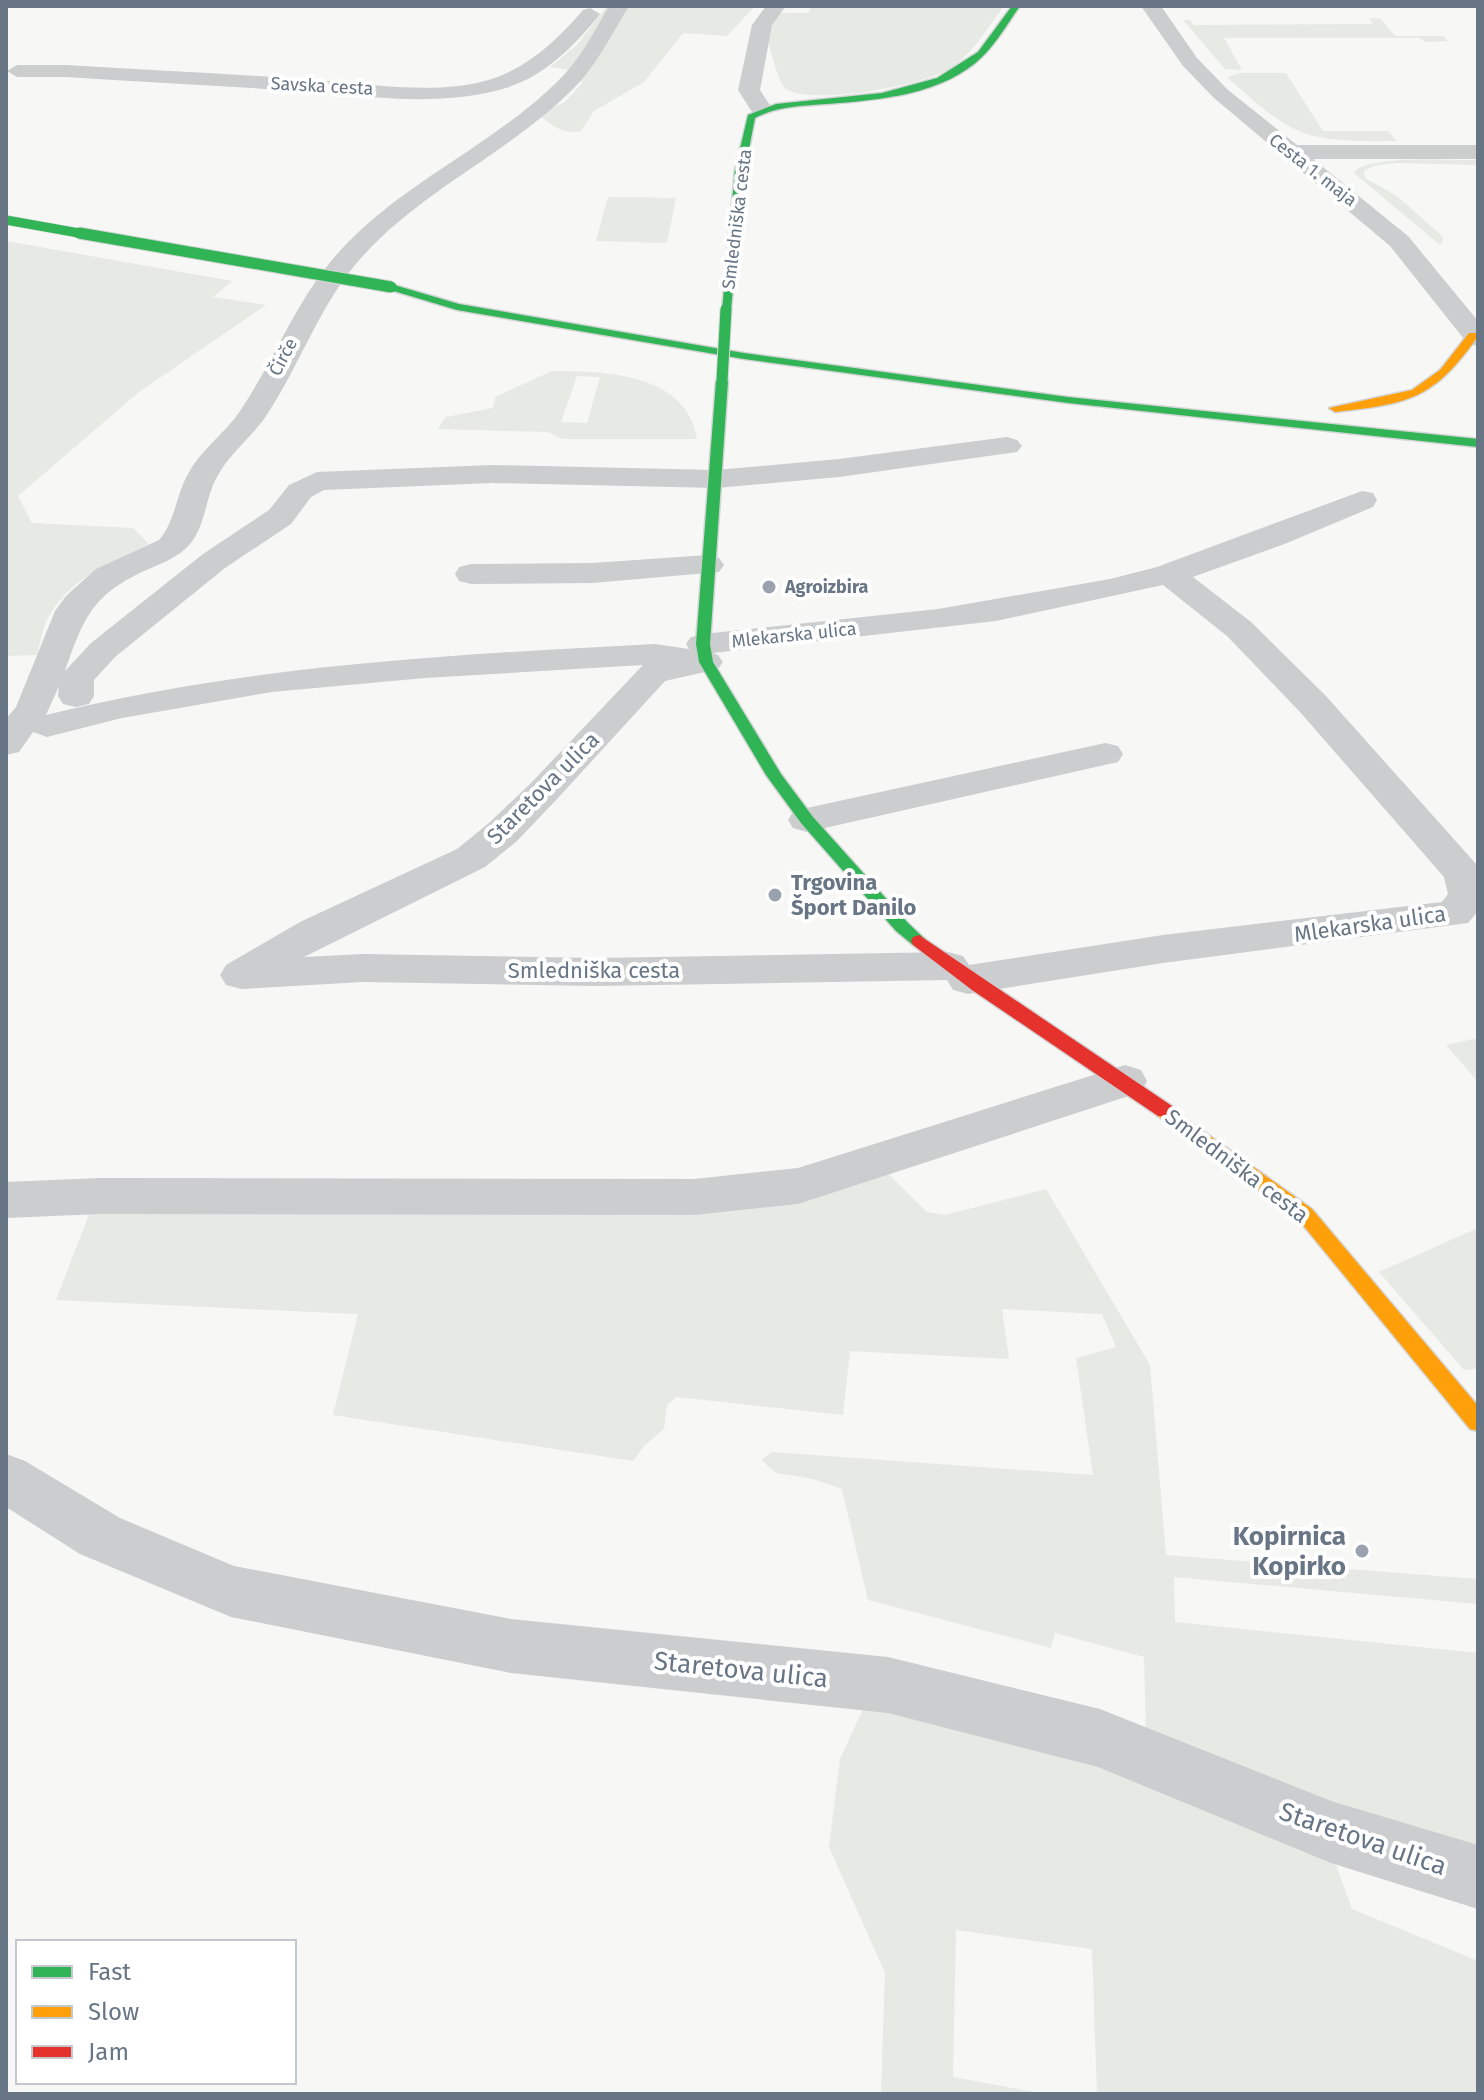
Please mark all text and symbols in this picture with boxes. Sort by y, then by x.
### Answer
street label: Savska cesta [270,72,374,100]
street label: Cesta 1. maja [1265,129,1361,211]
street label: Smledniška cesta [717,148,757,290]
street label: Čirče [264,334,302,380]
place label: Agroizbira [784,576,868,598]
marker: Agroizbira [760,578,778,596]
street label: Mlekarska ulica [731,618,857,652]
street label: Staretova ulica [481,726,605,850]
place label: Trgovina Šport Danilo [791,869,917,921]
marker: Trgovina Šport Danilo [766,886,784,904]
street label: Mlekarska ulica [1292,900,1448,948]
street label: Smledniška cesta [508,957,680,984]
street label: Smledniška cesta [1160,1103,1314,1229]
place label: Kopirnica Kopirko [1233,1521,1346,1582]
marker: Kopirnica Kopirko [1353,1542,1371,1560]
street label: Staretova ulica [652,1645,830,1695]
street label: Staretova ulica [1275,1796,1451,1882]
legend [16,1940,296,2084]
text: Fast [88,1958,131,1986]
text: Slow [88,1998,139,2026]
text: Jam [88,2038,129,2066]

